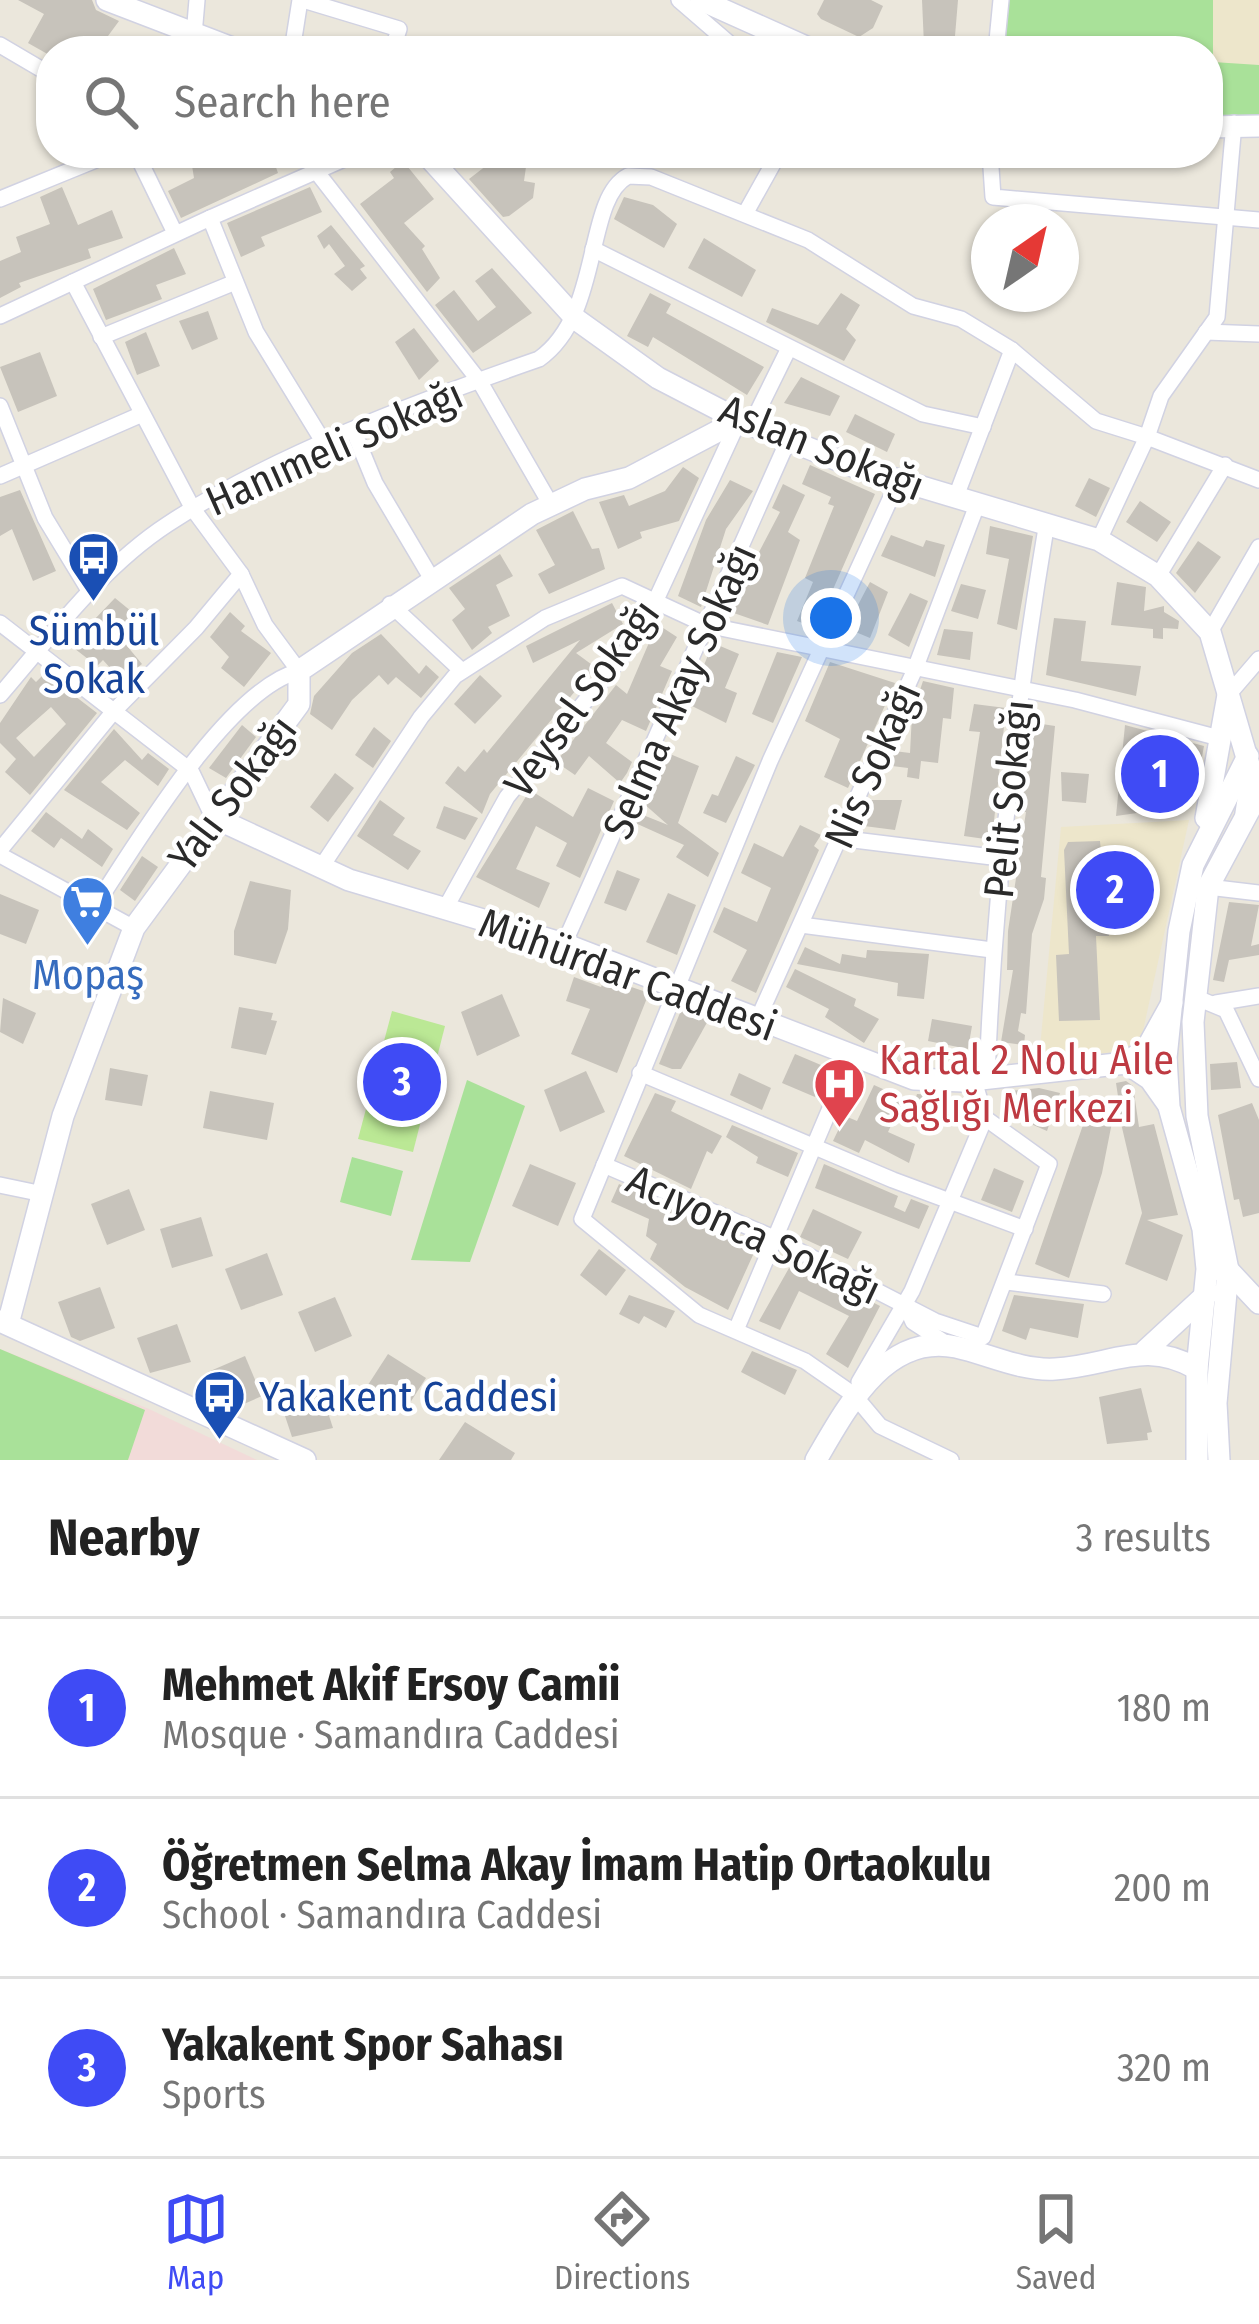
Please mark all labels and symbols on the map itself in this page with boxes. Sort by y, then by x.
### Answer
north arrow [971,204,1079,312]
street label: Hanımeli Sokağı [198,369,471,527]
street label: Aslan Sokağı [712,384,931,512]
bus stop icon: Sümbül Sokak [66,530,122,604]
street label: Selma Akay Sokağı [593,536,767,847]
your location [801,588,861,648]
street label: Veysel Sokağı [494,590,670,807]
place label: Sümbül Sokak [29,606,159,704]
street label: Nis Sokağı [814,675,932,856]
street label: Pelit Sokağı [974,697,1044,901]
street label: Yalı Sokağı [158,706,307,881]
pin: 1 [1121,729,1199,819]
pin: 2 [1076,845,1154,935]
supermarket icon: Mopaş [60,874,116,948]
street label: Mühürdar Caddesi [472,898,783,1052]
place label: Mopaş [32,950,144,1000]
place label: Kartal 2 Nolu Aile Sağlığı Merkezi [879,1035,1174,1133]
pin: 3 [363,1037,441,1127]
hospital icon: Kartal 2 Nolu Aile Sağlığı Merkezi [812,1055,868,1129]
street label: Acıyonca Sokağı [619,1154,888,1315]
bus stop icon: Yakakent Caddesi [192,1368,248,1442]
place label: Yakakent Caddesi [259,1372,558,1422]

